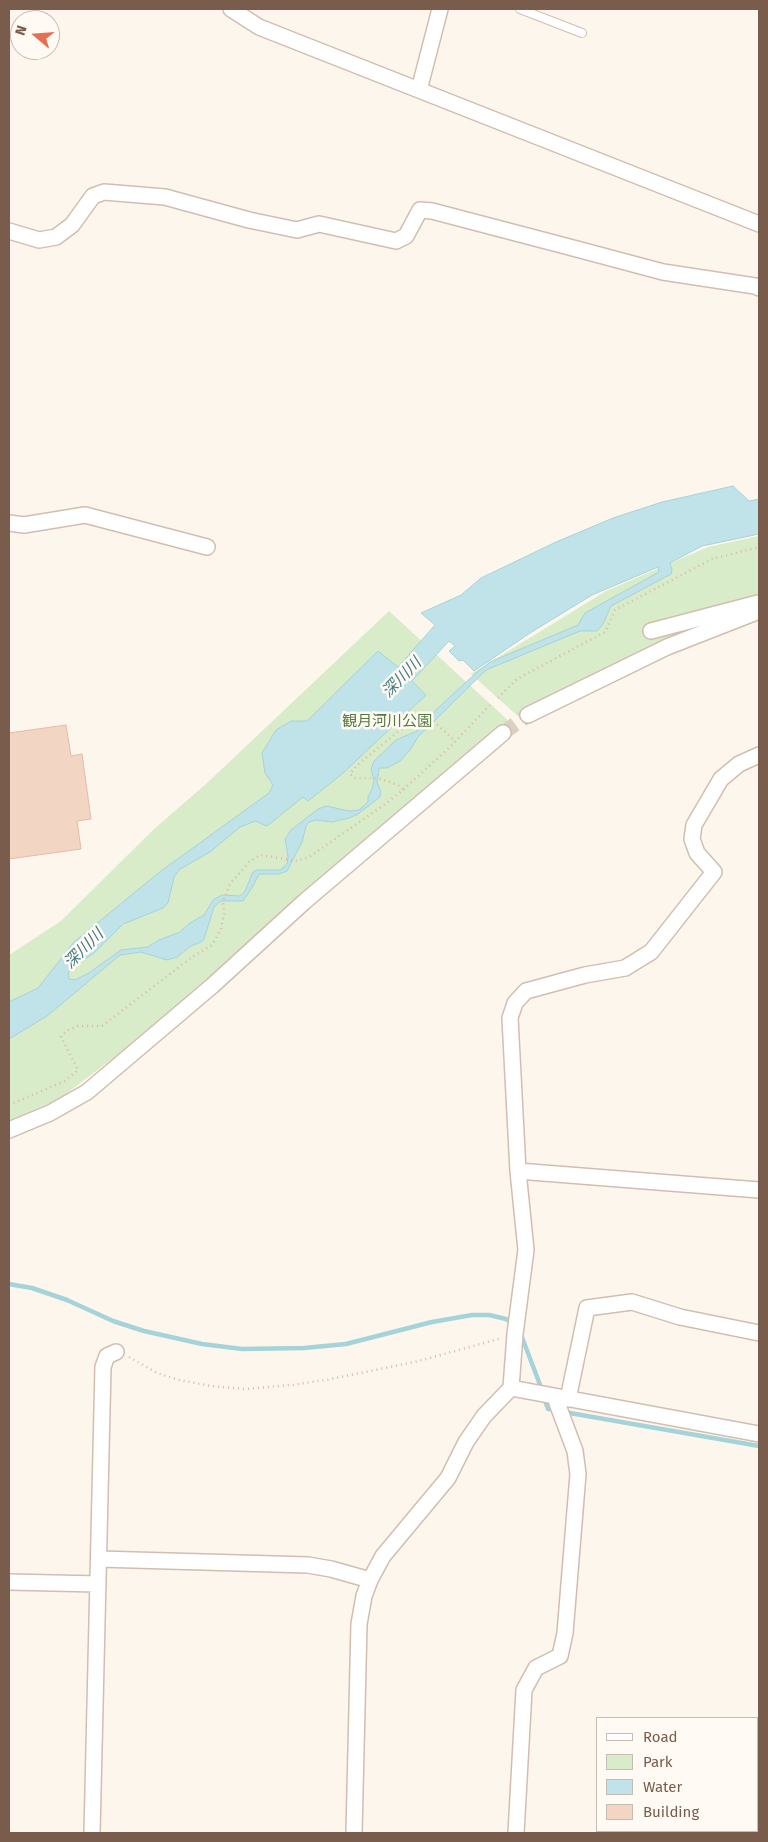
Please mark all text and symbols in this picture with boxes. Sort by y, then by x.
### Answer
north arrow [10,10,60,60]
text: N [12,23,31,38]
water label: 深川川 [378,654,426,702]
park label: 観月河川公園 [342,713,432,731]
water label: 深川川 [60,925,108,973]
legend [596,1717,758,1832]
text: Road [643,1728,678,1746]
text: Park [643,1753,673,1771]
text: Water [643,1778,682,1796]
text: Building [643,1803,699,1821]

